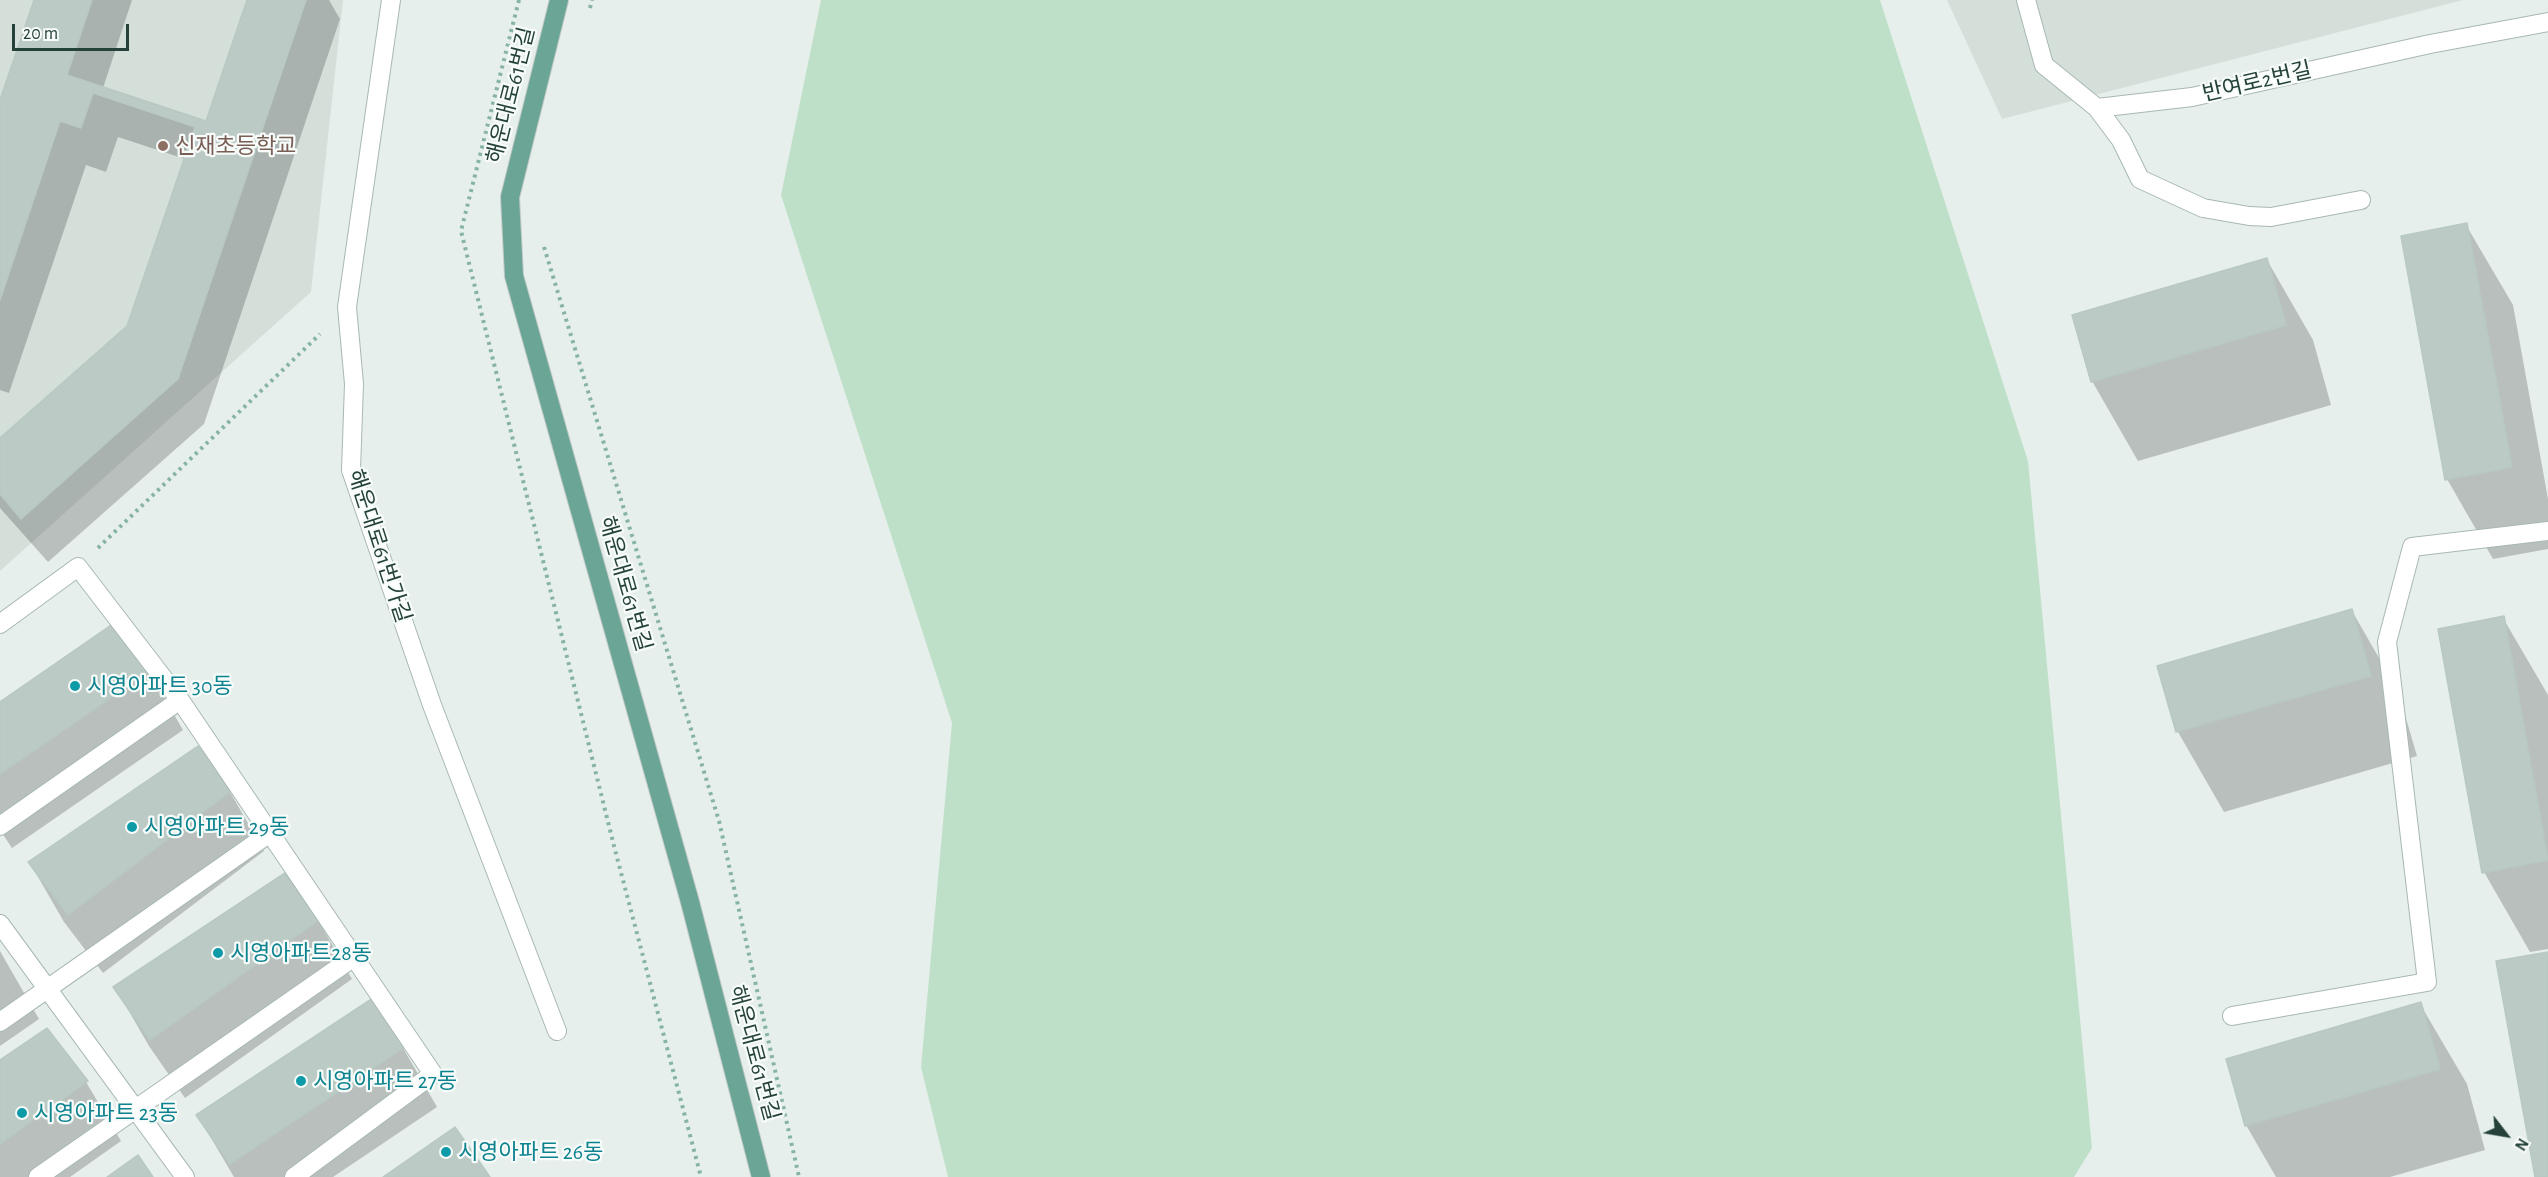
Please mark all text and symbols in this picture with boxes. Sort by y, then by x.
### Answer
scale bar [15,12,132,50]
street label: 해운대로61번길 [481,24,541,166]
text: 20 m [23,25,58,43]
street label: 반여로2번길 [2200,57,2314,107]
place label: 신재초등학교 [175,133,296,159]
marker: 신재초등학교 [156,139,170,153]
street label: 해운대로61번가길 [342,466,416,626]
street label: 해운대로61번길 [593,513,657,655]
place label: 시영아파트 30동 [87,673,233,699]
marker: 시영아파트 30동 [68,679,82,693]
place label: 시영아파트 29동 [144,814,289,840]
marker: 시영아파트 29동 [125,820,139,834]
place label: 시영아파트28동 [230,940,372,966]
marker: 시영아파트28동 [211,946,225,960]
street label: 해운대로61번길 [723,982,785,1124]
place label: 시영아파트 27동 [313,1068,457,1094]
marker: 시영아파트 27동 [294,1074,308,1088]
place label: 시영아파트 23동 [34,1100,178,1126]
north arrow [2476,1105,2536,1165]
marker: 시영아파트 23동 [15,1106,29,1120]
text: N [2512,1135,2531,1153]
place label: 시영아파트 26동 [458,1139,603,1165]
marker: 시영아파트 26동 [439,1145,453,1159]

